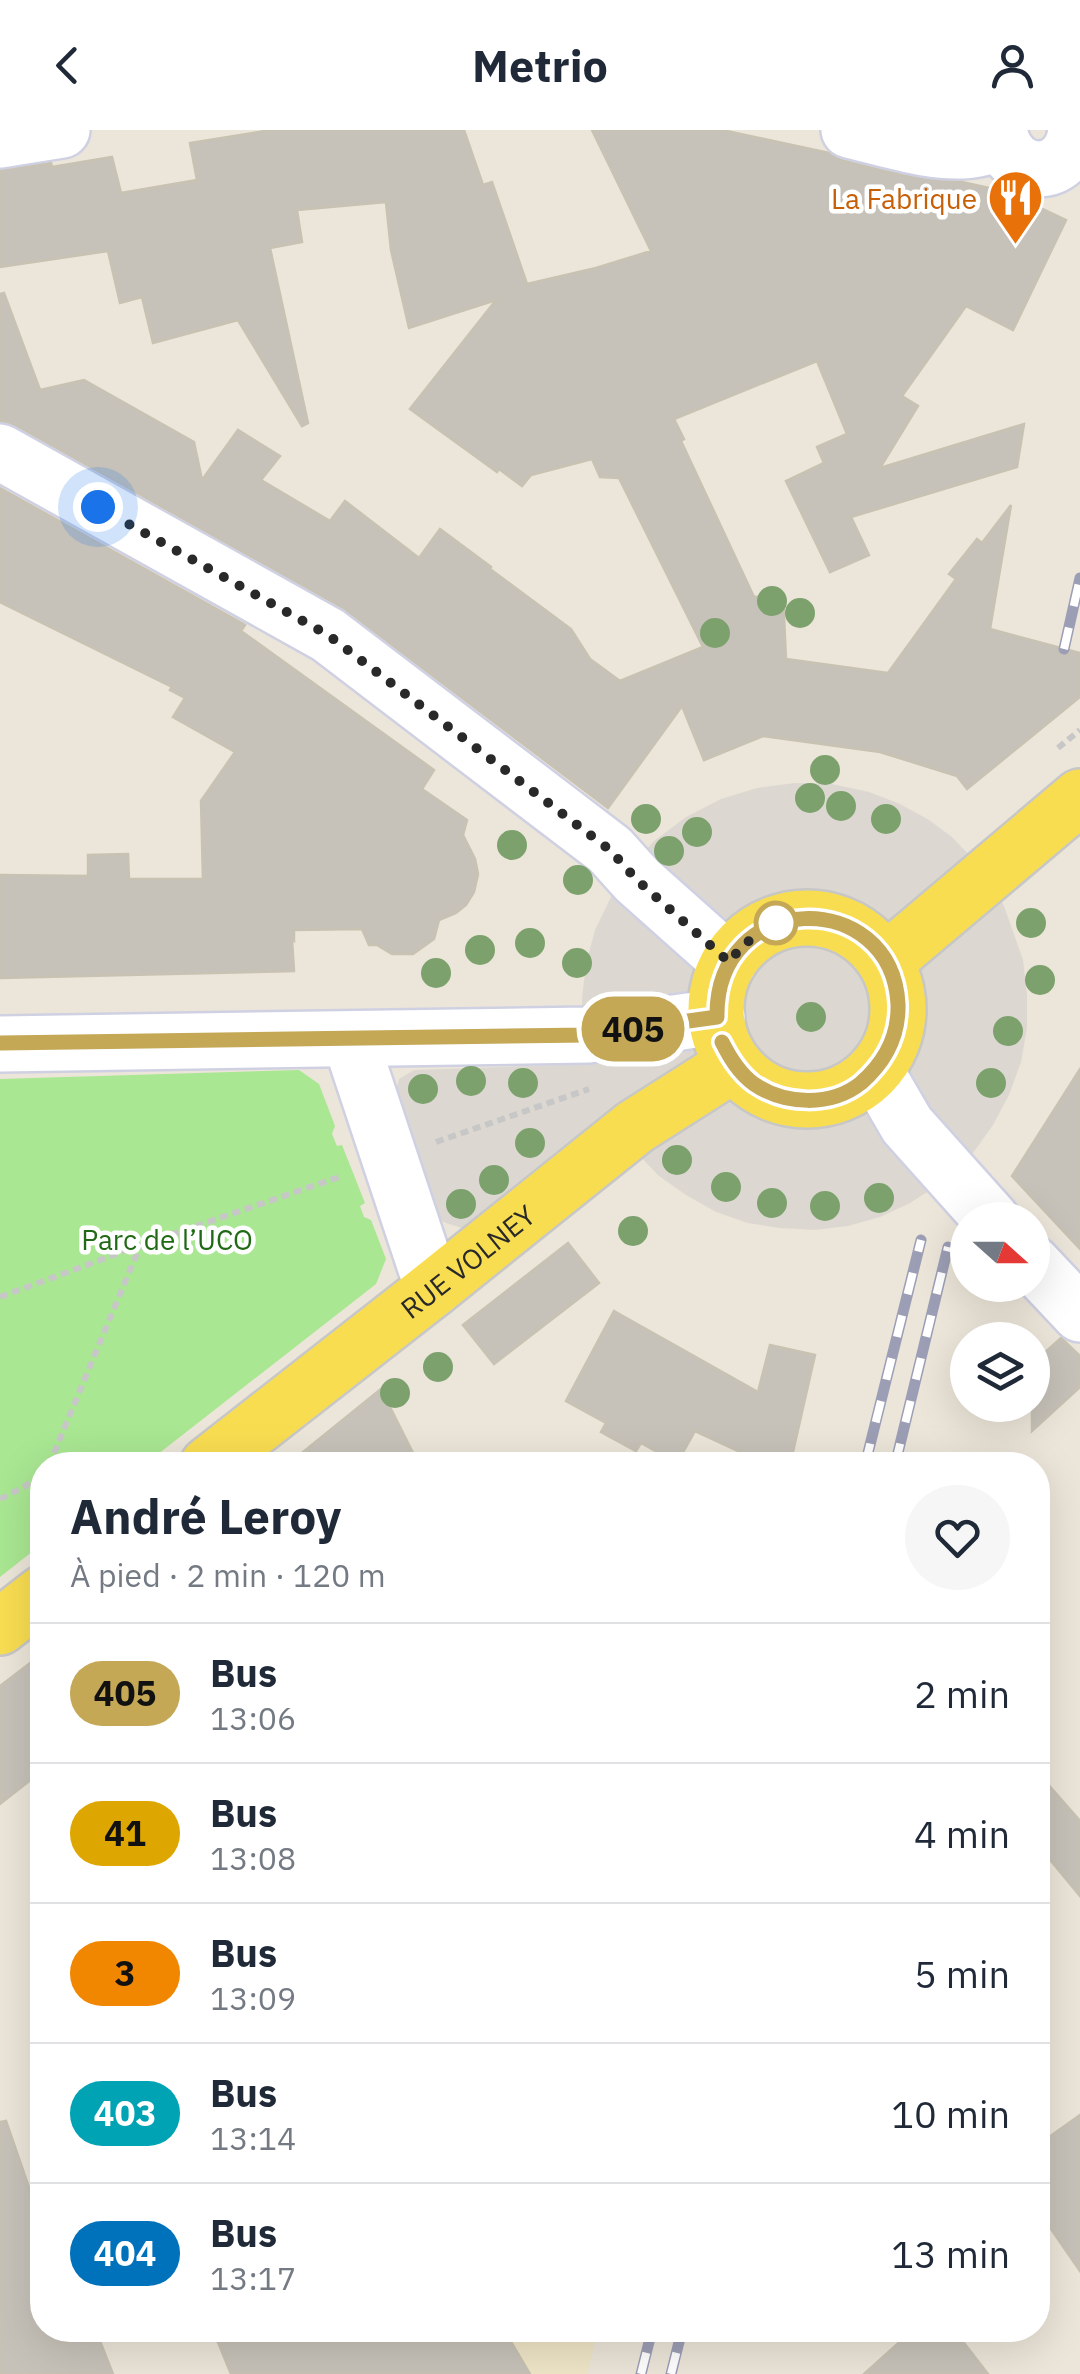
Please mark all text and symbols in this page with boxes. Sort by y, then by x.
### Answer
text: Metrio [472,36,608,94]
icon: back [40,38,95,93]
icon: person [985,38,1040,93]
restaurant icon: La Fabrique [986,168,1046,247]
place label: La Fabrique [831,180,977,217]
your location [73,482,123,532]
unlabelled marker [755,902,797,944]
line badge: 405 [576,996,690,1062]
text: 405 [601,1006,665,1052]
street label: RUE VOLNEY [393,1196,543,1326]
north arrow [950,1202,1050,1302]
map controls [950,1202,1050,1422]
park label: Parc de l’UCO [81,1221,253,1258]
button: layers [950,1322,1050,1422]
text: André Leroy [70,1485,341,1547]
button: heart [905,1485,1010,1590]
text: À pied · 2 min · 120 m [70,1554,386,1596]
text: Bus [210,1648,277,1697]
text: 2 min [914,1669,1010,1718]
text: 405 [93,1670,157,1716]
text: 13:06 [210,1697,296,1739]
text: Bus [210,1788,277,1837]
text: 4 min [914,1809,1010,1858]
text: 41 [104,1810,146,1856]
text: 13:08 [210,1837,296,1879]
text: Bus [210,1928,277,1977]
text: 5 min [914,1949,1010,1998]
text: 3 [114,1950,136,1996]
text: 13:09 [210,1977,296,2019]
text: Bus [210,2068,277,2117]
text: 10 min [891,2089,1010,2138]
text: 403 [93,2090,157,2136]
text: 13:14 [210,2117,296,2159]
text: Bus [210,2208,277,2257]
text: 13 min [891,2229,1010,2278]
text: 404 [93,2230,157,2276]
text: 13:17 [210,2257,296,2299]

